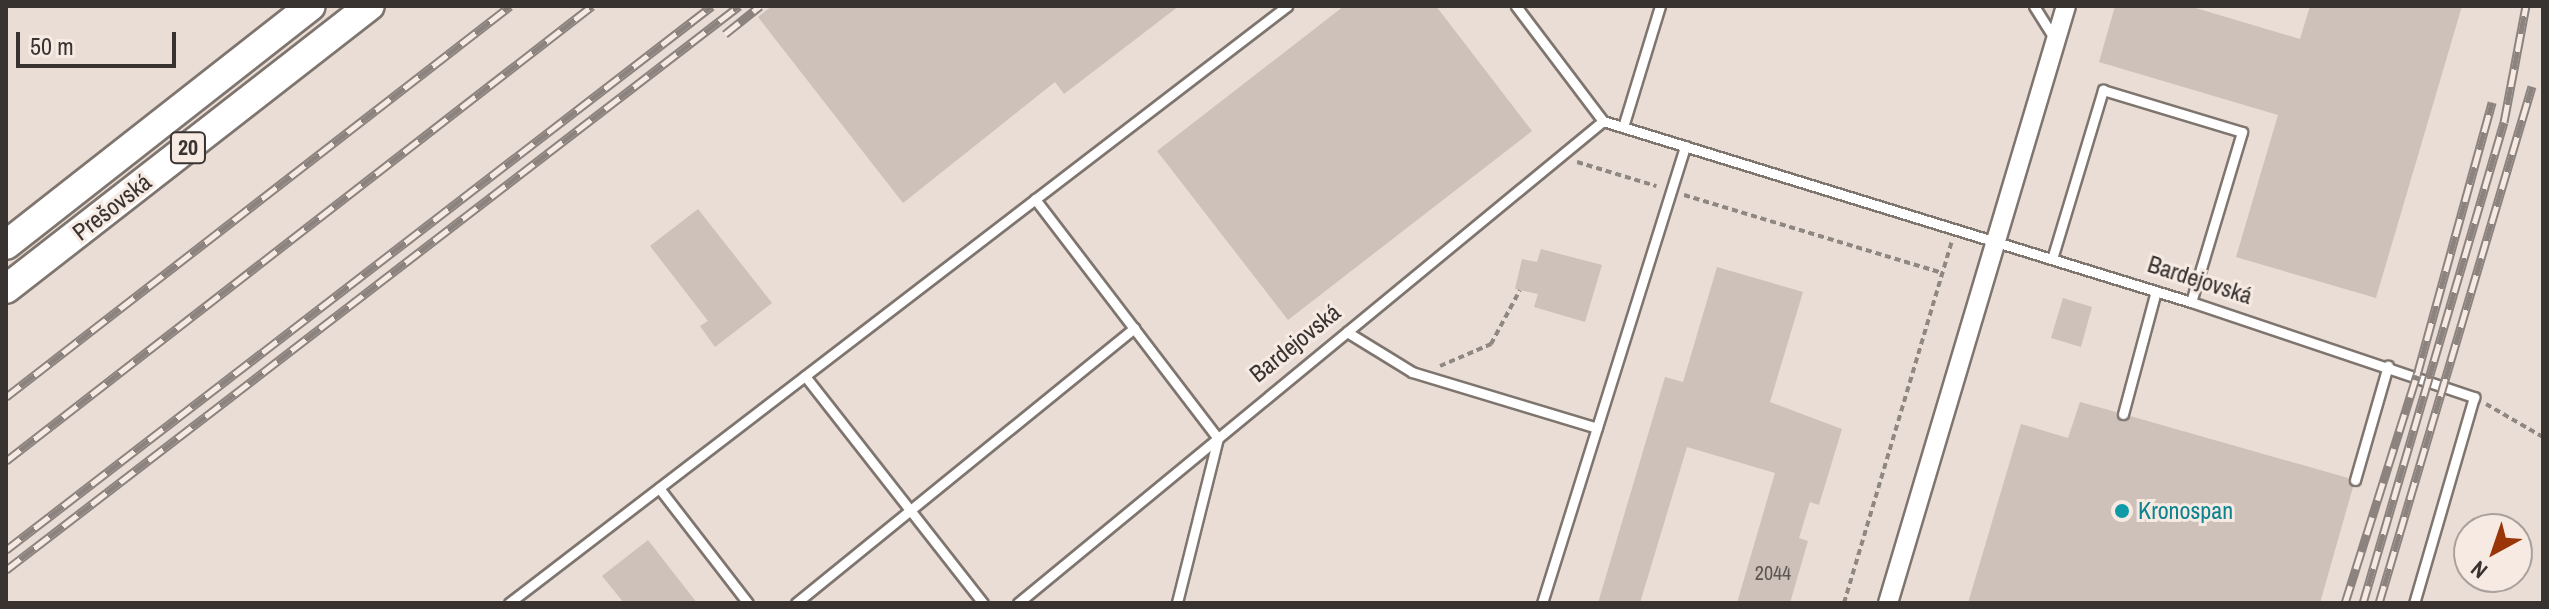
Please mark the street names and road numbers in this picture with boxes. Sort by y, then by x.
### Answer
road number: 20 [168,130,208,166]
street label: Prešovská [67,167,157,247]
street label: Bardejovská [2144,250,2256,310]
street label: Bardejovská [1244,298,1346,388]

